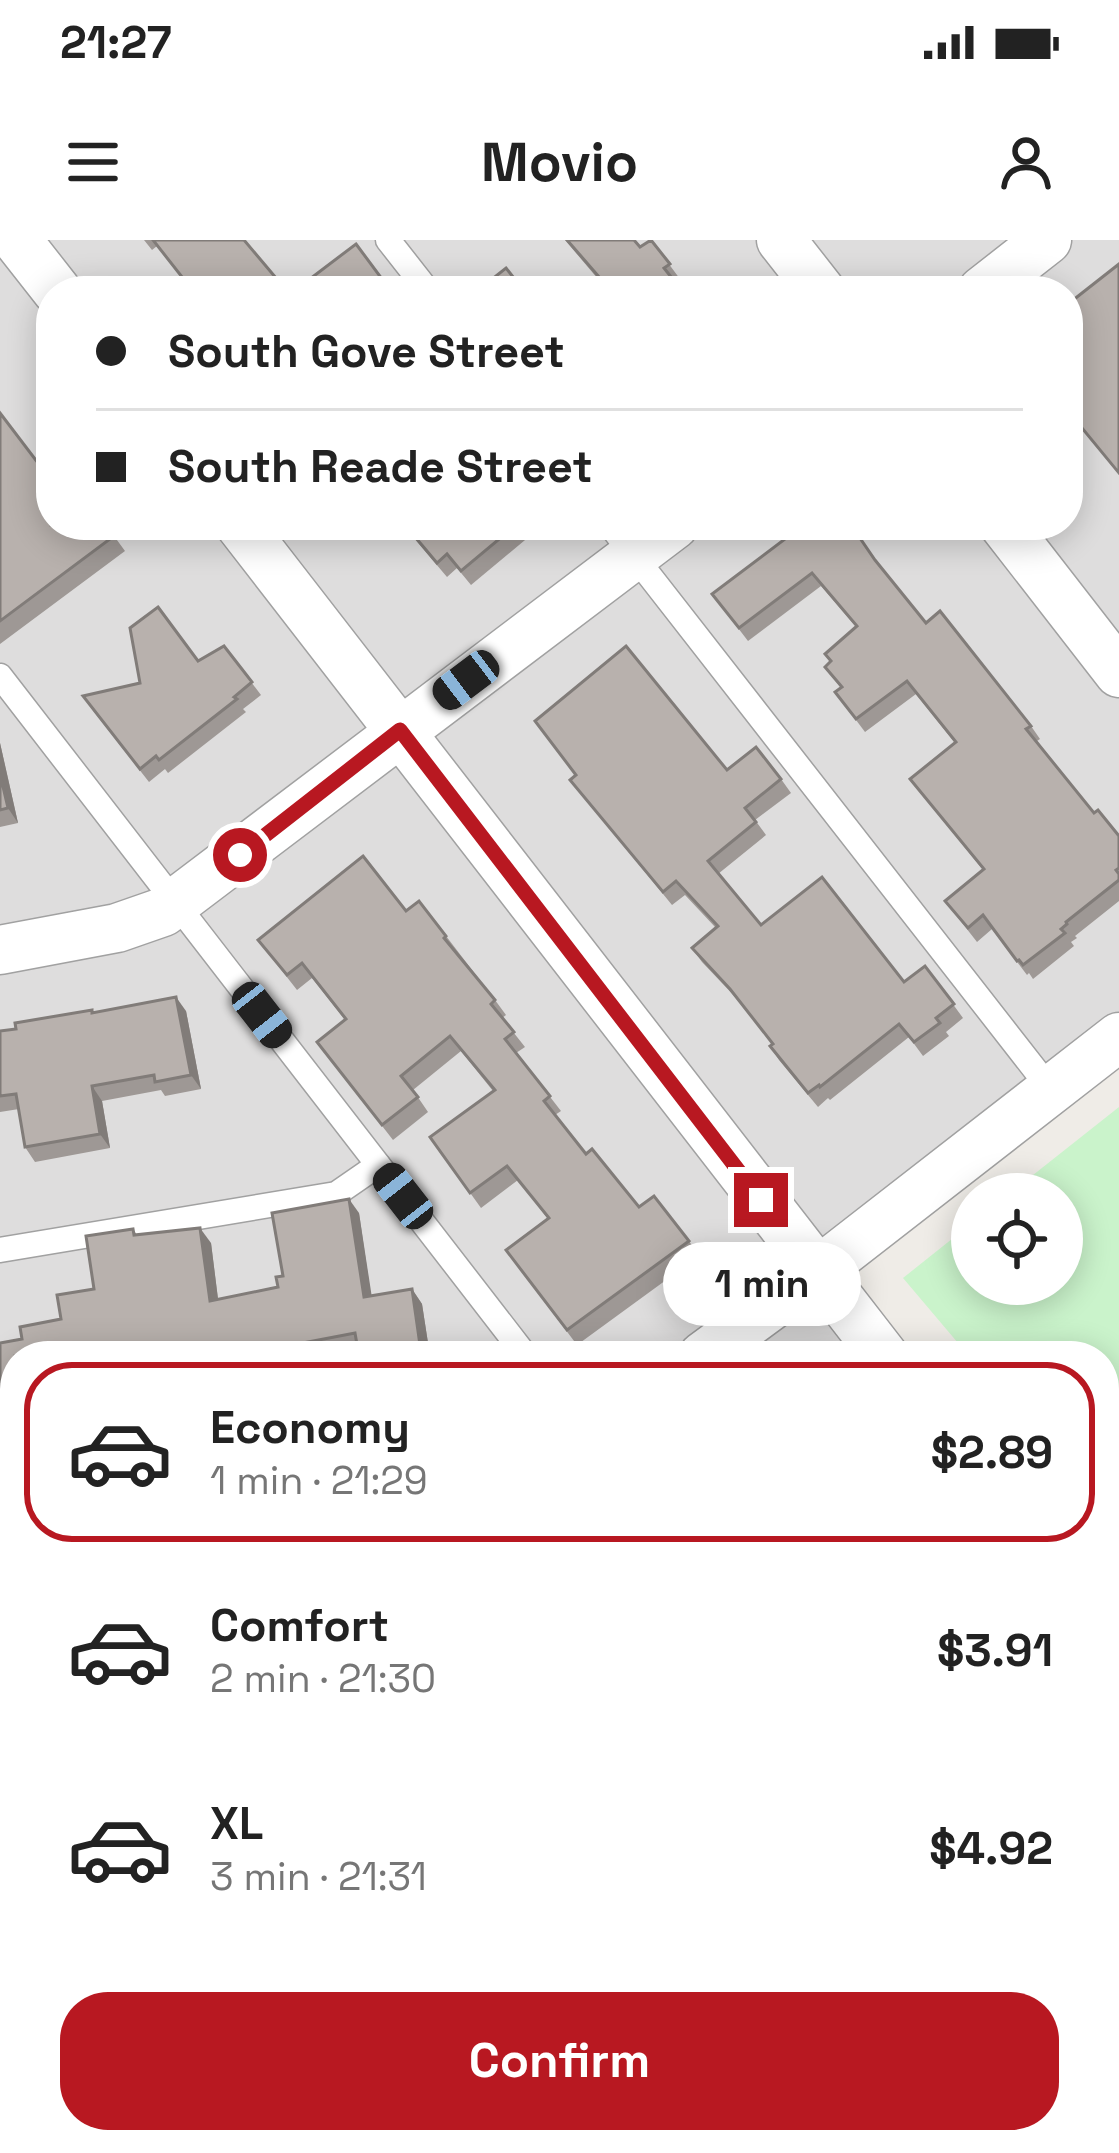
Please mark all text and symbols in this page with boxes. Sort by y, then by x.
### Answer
text: 21:27 [60,14,172,71]
text: Movio [481,128,638,197]
icon: menu [60,129,126,195]
icon: person [993,129,1059,195]
text: South Gove Street [168,323,565,380]
text: South Reade Street [168,438,593,495]
car [426,644,506,716]
route start [213,828,267,882]
car [226,976,298,1054]
car [367,1157,439,1235]
route end [734,1173,788,1227]
map controls [951,1173,1083,1305]
button: locate [951,1173,1083,1305]
callout: 1 min [662,1242,860,1326]
text: 1 min [714,1259,810,1308]
icon: car [66,1398,174,1506]
text: Economy [210,1399,410,1456]
text: $2.89 [931,1424,1053,1481]
text: 1 min · 21:29 [210,1456,428,1505]
icon: car [66,1596,174,1704]
text: Comfort [210,1597,389,1654]
text: $3.91 [937,1622,1053,1679]
text: 2 min · 21:30 [210,1654,436,1703]
icon: car [66,1794,174,1902]
text: XL [210,1795,263,1852]
text: $4.92 [929,1820,1053,1877]
text: 3 min · 21:31 [210,1852,427,1901]
button: Confirm [60,1992,1059,2130]

